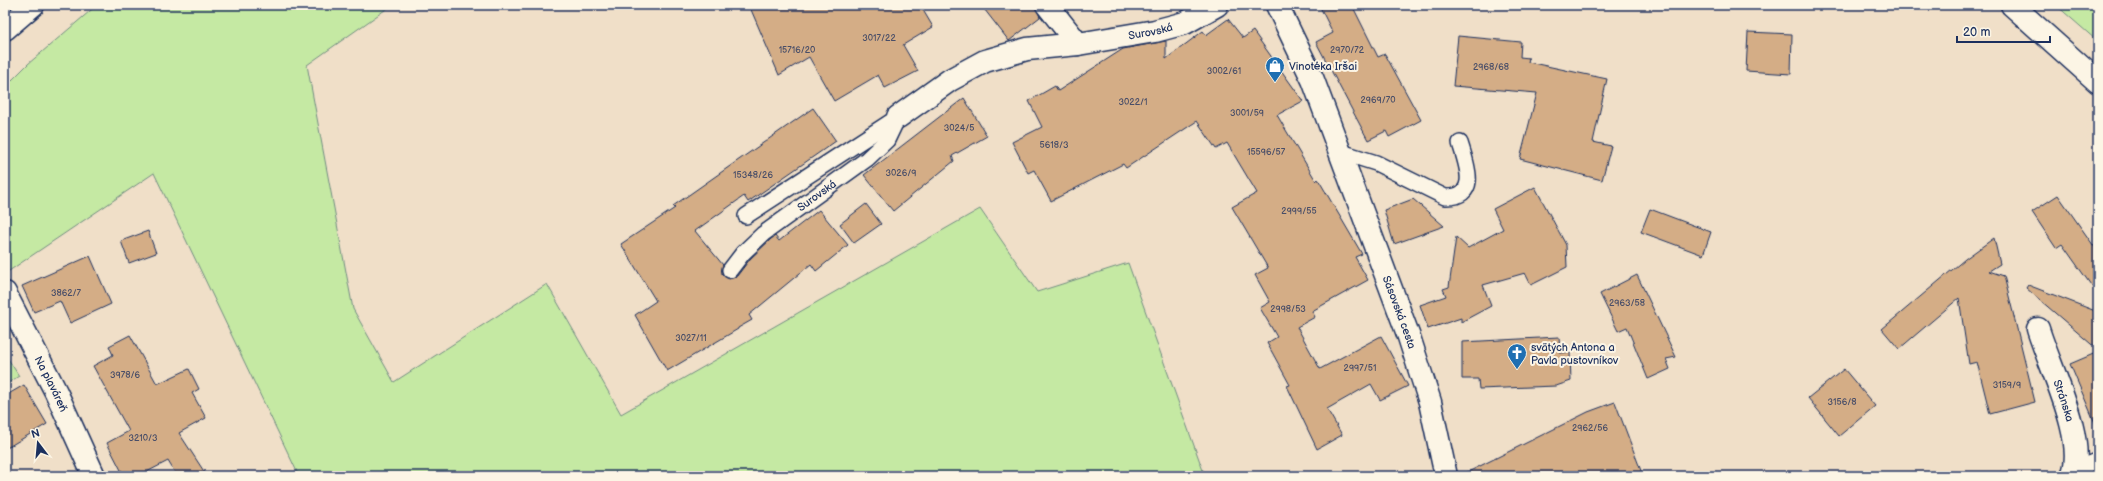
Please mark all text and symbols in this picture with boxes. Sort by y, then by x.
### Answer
scale bar [1957,18,2050,44]
street label: Surovská [1127,20,1174,42]
text: 20 m [1963,25,1990,40]
house number: 3017/22 [862,33,896,44]
house number: 15716/20 [779,45,815,56]
house number: 2970/72 [1330,45,1365,56]
shop icon: Vinotéka Iršai [1264,55,1286,83]
place label: Vinotéka Iršai [1289,60,1357,73]
house number: 2968/68 [1473,62,1509,73]
house number: 3002/61 [1207,66,1241,77]
house number: 2969/70 [1361,95,1396,106]
house number: 3022/1 [1119,97,1148,108]
house number: 3001/59 [1230,108,1264,119]
house number: 3024/5 [944,123,974,134]
house number: 5618/3 [1040,140,1069,151]
house number: 15596/57 [1247,147,1286,158]
house number: 3026/9 [886,168,916,179]
house number: 15348/26 [733,170,773,181]
street label: Surovská [795,177,839,214]
house number: 2999/55 [1281,206,1317,217]
street label: Sásovská cesta [1380,274,1419,350]
house number: 3862/7 [51,288,82,299]
house number: 2963/58 [1609,298,1645,309]
house number: 2998/53 [1270,304,1306,315]
house number: 3027/11 [675,333,707,344]
place label: svätých Antona a Pavla pustovníkov [1531,341,1619,367]
church icon: svätých Antona a Pavla pustovníkov [1506,342,1528,370]
street label: Na plaváreň [32,354,71,414]
house number: 2997/51 [1344,363,1376,374]
house number: 3978/6 [110,370,140,381]
street label: Stránska [2051,378,2077,423]
house number: 3159/9 [1993,380,2021,391]
house number: 3156/8 [1828,397,1857,408]
north arrow [18,423,58,463]
house number: 2962/56 [1572,423,1609,434]
text: N [30,426,41,441]
house number: 3210/3 [128,433,158,444]

